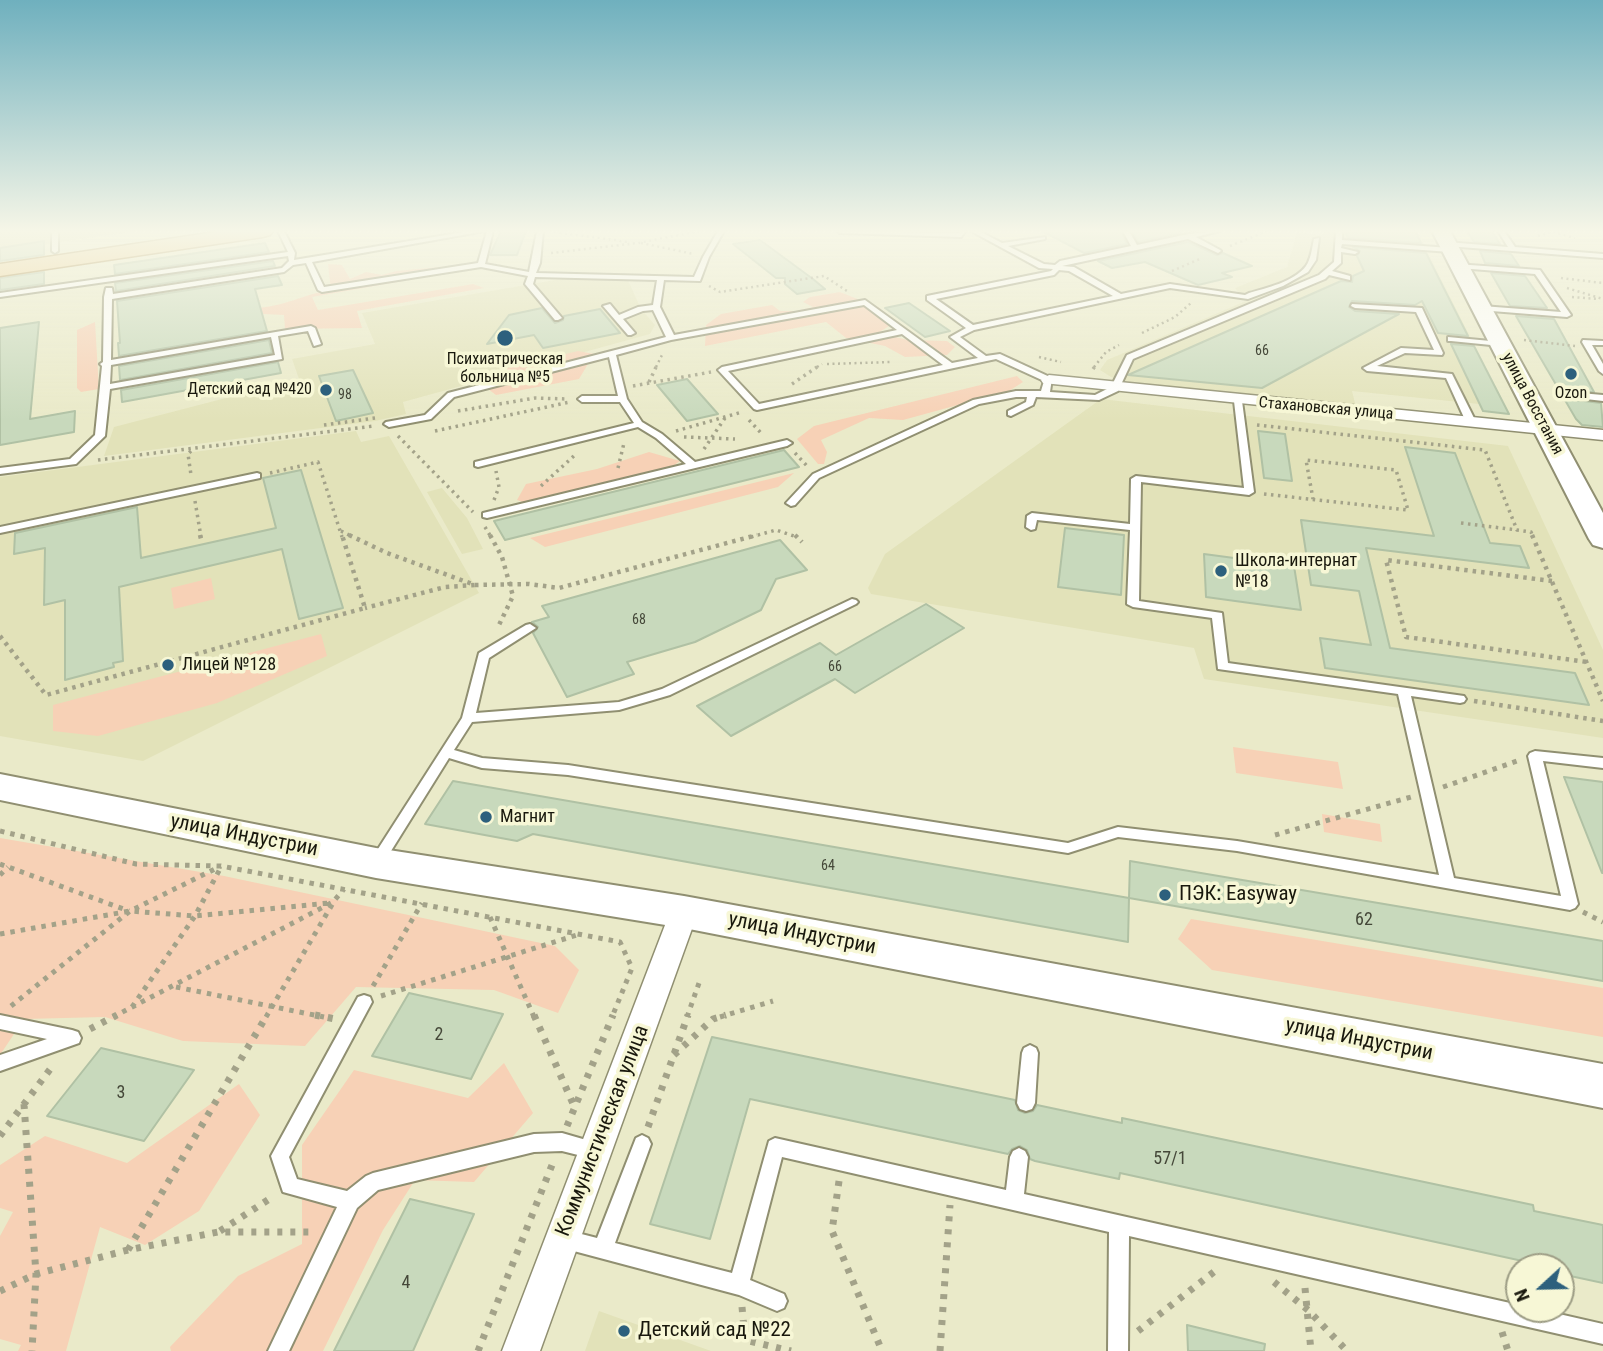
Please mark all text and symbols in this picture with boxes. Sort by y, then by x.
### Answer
marker: Психиатрическая больница №5 [495,328,515,348]
house number: 66 [1255,343,1269,359]
place label: Психиатрическая больница №5 [447,350,563,388]
street label: улица Восстания [1497,350,1567,458]
marker: Ozon [1563,366,1579,382]
place label: Детский сад №420 [188,380,312,400]
marker: Детский сад №420 [318,382,334,398]
place label: Ozon [1555,384,1587,404]
house number: 98 [338,387,352,403]
street label: Стахановская улица [1258,394,1394,424]
place label: Школа-интернат №18 [1235,550,1357,592]
marker: Школа-интернат №18 [1213,563,1229,579]
house number: 68 [632,612,646,628]
place label: Лицей №128 [182,654,276,676]
marker: Лицей №128 [160,657,176,673]
house number: 66 [828,659,842,675]
place label: Магнит [500,806,555,828]
street label: улица Индустрии [168,809,320,863]
marker: Магнит [478,809,494,825]
house number: 64 [821,858,835,874]
place label: ПЭК: Easyway [1179,882,1297,908]
marker: ПЭК: Easyway [1157,887,1173,903]
street label: улица Индустрии [726,907,878,961]
house number: 62 [1355,909,1373,931]
street label: улица Индустрии [1283,1013,1435,1067]
street label: Коммунистическая улица [551,1022,655,1240]
house number: 2 [435,1024,443,1046]
house number: 3 [117,1082,125,1104]
house number: 57/1 [1153,1148,1187,1170]
north arrow [1505,1253,1575,1323]
house number: 4 [402,1272,410,1294]
text: N [1509,1286,1535,1305]
place label: Детский сад №22 [638,1318,791,1344]
marker: Детский сад №22 [616,1323,632,1339]

